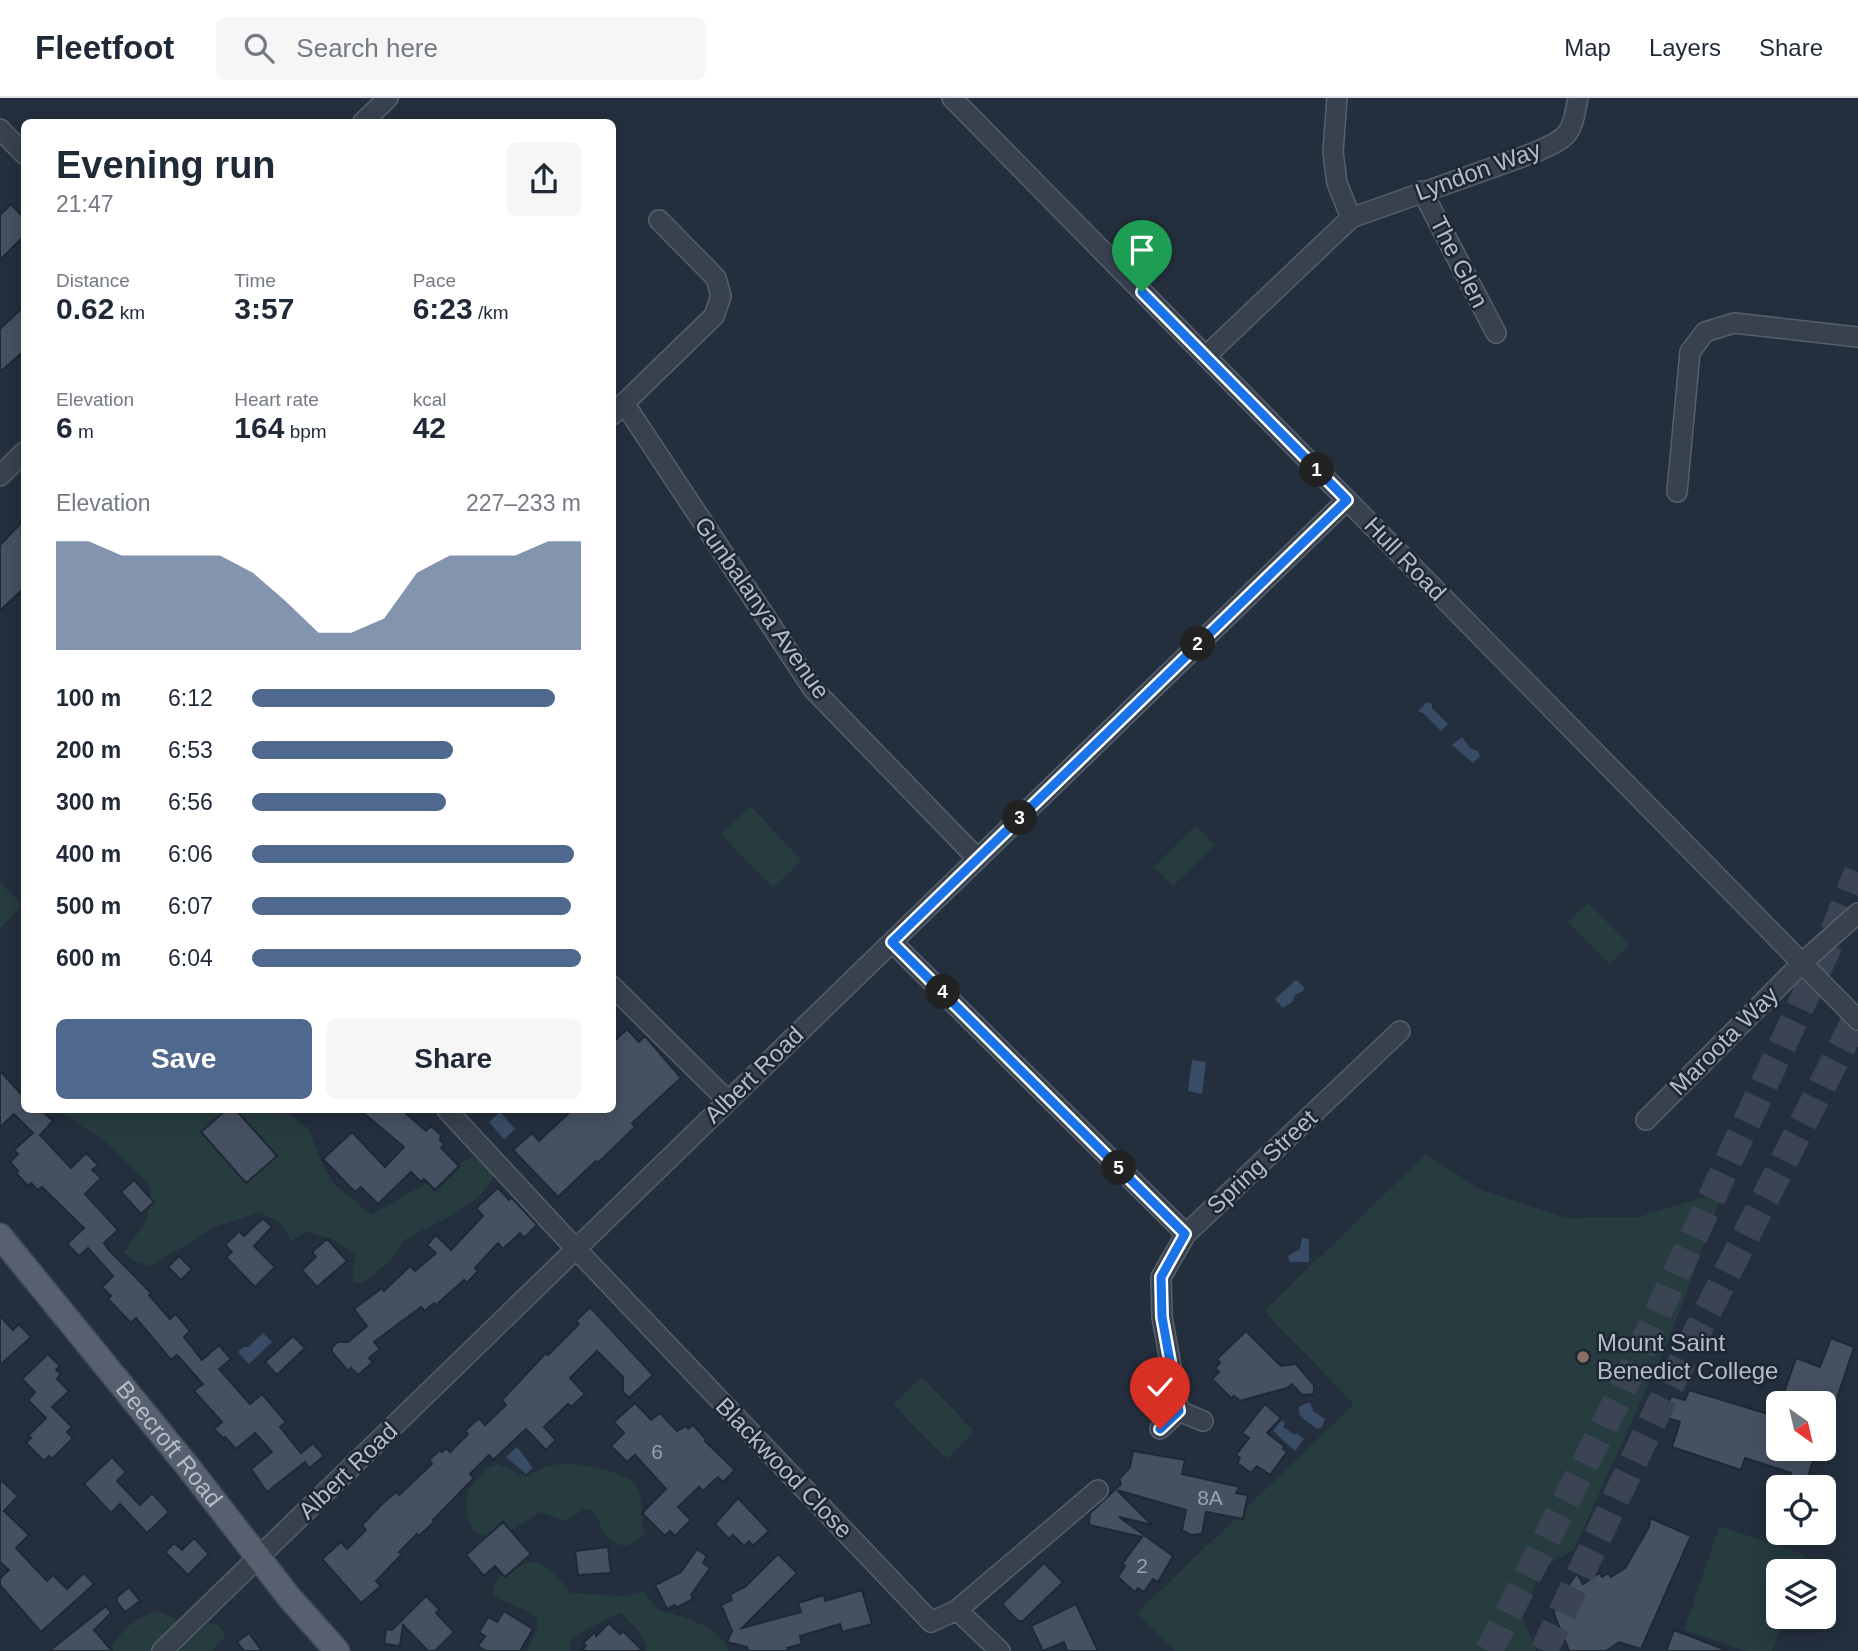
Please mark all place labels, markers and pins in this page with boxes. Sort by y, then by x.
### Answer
pin [1112,220,1172,292]
pin: 1 [1300,452,1334,488]
pin: 2 [1180,626,1216,662]
pin: 3 [1002,800,1038,836]
pin: 4 [926,974,960,1010]
pin: 5 [1102,1150,1136,1186]
place label: Mount Saint Benedict College [1597,1329,1778,1384]
marker: Mount Saint Benedict College [1575,1349,1591,1365]
pin [1130,1357,1190,1429]

